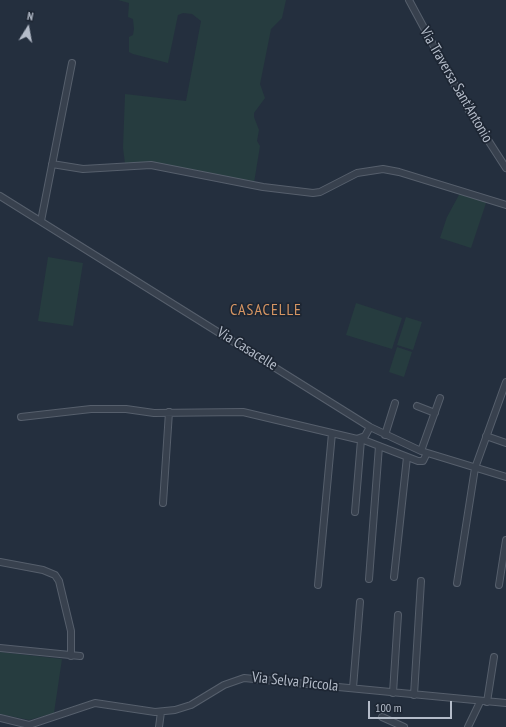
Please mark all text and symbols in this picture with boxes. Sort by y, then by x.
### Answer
north arrow [8,8,48,48]
text: N [26,9,35,24]
street label: Via Traversa Sant'Antonio [416,24,496,146]
district label: CASACELLE [230,300,302,320]
street label: Via Casacelle [214,323,280,375]
street label: Via Selva Piccola [251,669,339,695]
scale bar [370,693,454,719]
text: 100 m [375,700,402,715]

